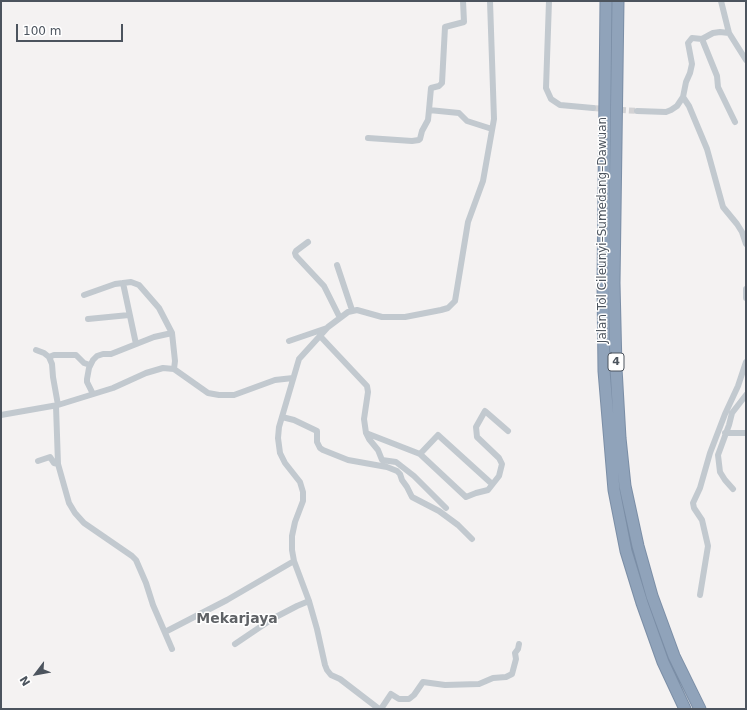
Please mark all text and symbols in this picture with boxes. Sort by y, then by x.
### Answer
scale bar [18,16,125,42]
text: 100 m [23,24,61,38]
street label: Jalan Tol Cileunyi–Sumedang–Dawuan [596,117,610,343]
road number: 4 [608,353,624,371]
district label: Mekarjaya [196,611,278,627]
north arrow [16,654,56,694]
text: N [17,673,33,688]

